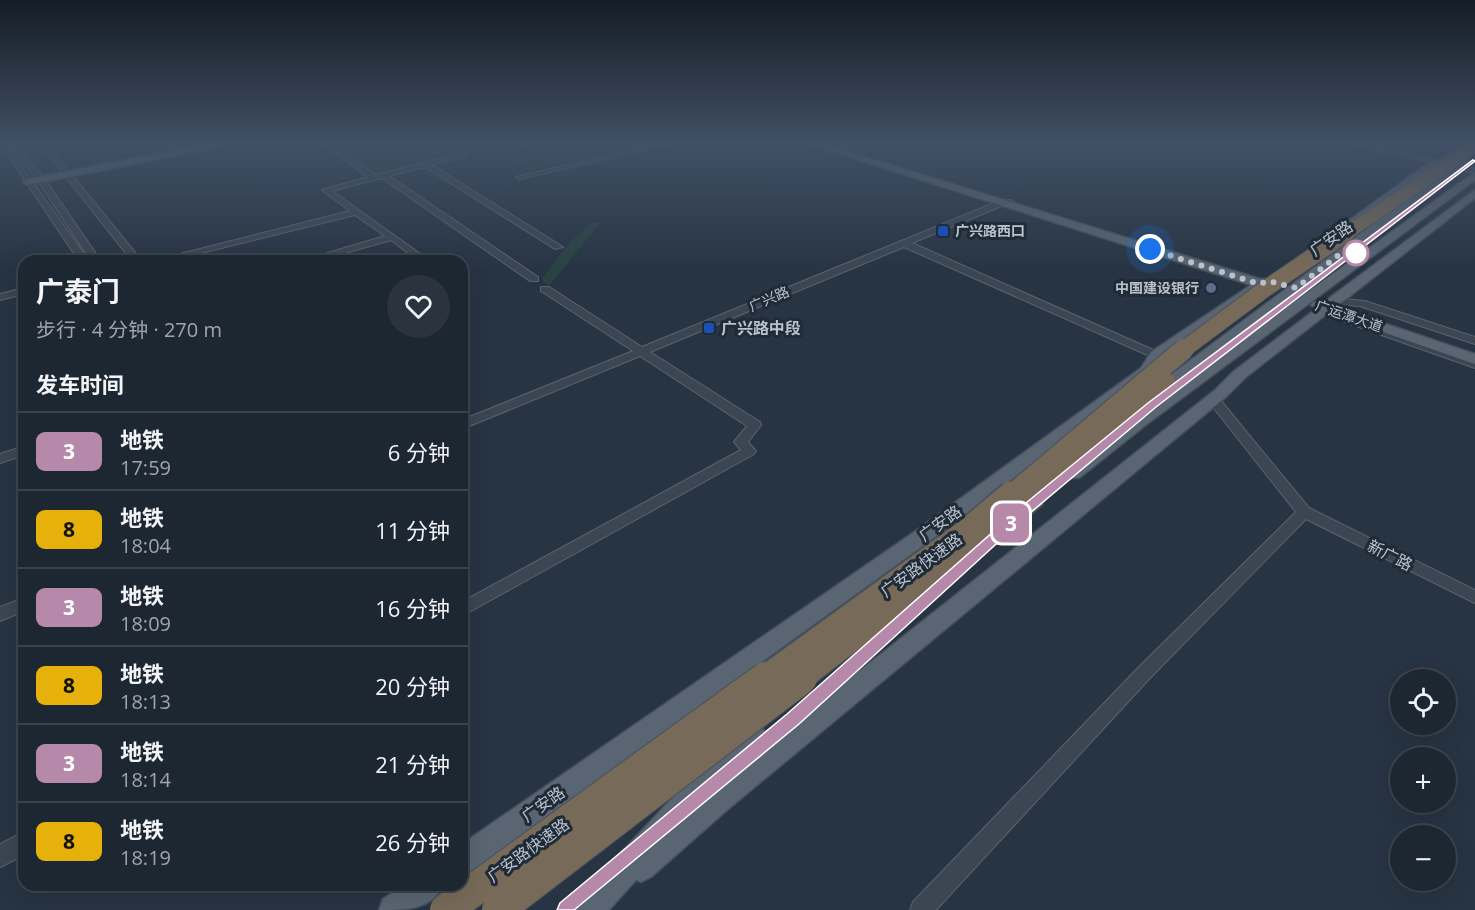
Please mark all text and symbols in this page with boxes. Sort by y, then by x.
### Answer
street label: 广安路 [1305,215,1357,261]
place label: 广兴路西口 [955,221,1025,240]
marker: 广兴路西口 [936,224,950,238]
your location [1135,234,1165,264]
unlabelled marker [1343,240,1369,266]
text: 广泰门 [36,272,120,310]
button: heart [387,275,450,338]
place label: 中国建设银行 [1115,278,1199,297]
marker: 中国建设银行 [1204,281,1218,295]
street label: 广兴路 [746,282,792,315]
street label: 广运潭大道 [1313,295,1385,336]
text: 步行 · 4 分钟 · 270 m [36,316,222,343]
place label: 广兴路中段 [721,317,801,339]
marker: 广兴路中段 [702,321,716,335]
text: 发车时间 [36,369,124,399]
text: 地铁 [120,424,164,454]
text: 3 [63,437,75,465]
text: 6 分钟 [388,437,450,467]
text: 17:59 [120,454,171,481]
street label: 广安路 [914,500,966,546]
text: 地铁 [120,502,164,532]
line badge: 3 [992,504,1030,542]
text: 3 [1005,509,1017,537]
text: 8 [63,515,75,543]
text: 11 分钟 [375,515,450,545]
street label: 广安路快速路 [876,528,966,602]
text: 18:04 [120,532,171,559]
street label: 新广路 [1364,534,1416,576]
text: 地铁 [120,580,164,610]
text: 3 [63,593,75,621]
text: 16 分钟 [375,593,450,623]
text: 18:09 [120,610,171,637]
text: 地铁 [120,658,164,688]
map controls [1390,669,1456,891]
button: locate [1390,669,1456,735]
text: 8 [63,671,75,699]
text: 20 分钟 [375,671,450,701]
text: 18:13 [120,688,171,715]
text: 地铁 [120,736,164,766]
button: + [1390,747,1456,813]
text: 3 [63,749,75,777]
text: 21 分钟 [375,749,450,779]
text: 18:14 [120,766,171,793]
street label: 广安路 [517,781,569,827]
street label: 广安路快速路 [483,813,573,887]
text: 地铁 [120,814,164,844]
button: − [1390,825,1456,891]
text: 8 [63,827,75,855]
text: 26 分钟 [375,827,450,857]
text: 18:19 [120,844,171,871]

